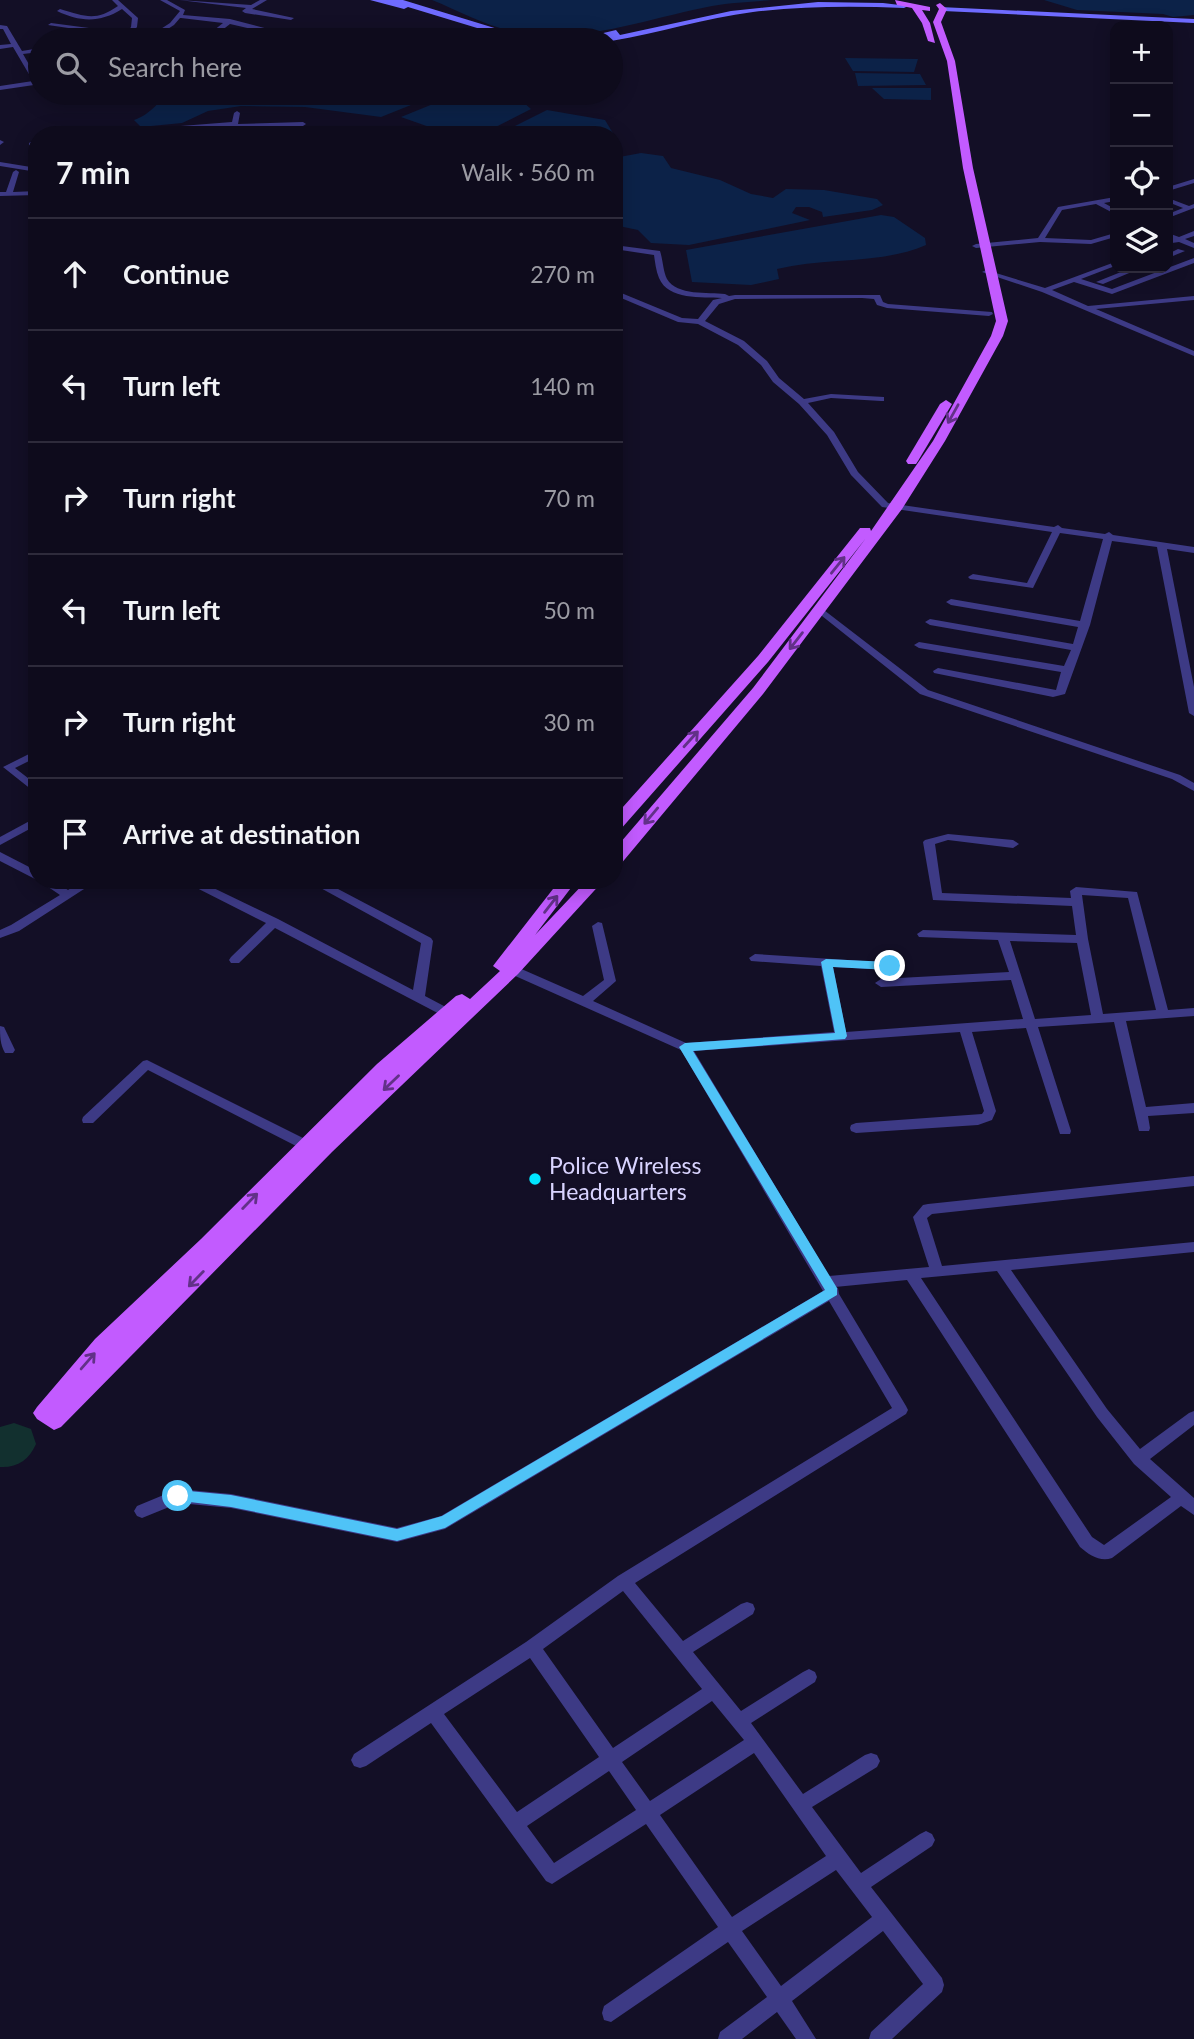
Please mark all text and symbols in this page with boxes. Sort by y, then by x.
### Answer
map controls [1110,21,1173,273]
button: + [1110,21,1173,84]
search box [28,28,623,105]
icon: search [52,48,90,86]
text: Search here [108,51,242,83]
button: − [1110,84,1173,147]
button: locate [1110,147,1173,210]
text: 7 min [56,154,130,190]
text: Walk · 560 m [461,158,595,186]
button: layers [1110,210,1173,273]
icon: ahead [56,255,94,293]
text: Continue [123,258,229,290]
text: 270 m [530,260,595,288]
icon: left [56,367,94,405]
text: Turn left [123,370,220,402]
text: 140 m [530,372,595,400]
one-way arrow [946,403,960,424]
icon: right [56,479,94,517]
text: Turn right [123,482,236,514]
text: 70 m [544,484,595,512]
one-way arrow [830,556,845,575]
icon: left [56,591,94,629]
text: Turn left [123,594,220,626]
text: 50 m [544,596,595,624]
one-way arrow [788,631,803,650]
icon: right [56,703,94,741]
text: Turn right [123,706,236,738]
text: 30 m [544,708,595,736]
one-way arrow [683,731,700,748]
one-way arrow [643,806,658,824]
icon: arrive [56,815,94,853]
text: Arrive at destination [123,818,360,850]
one-way arrow [543,895,558,914]
route end [874,950,905,981]
one-way arrow [383,1074,400,1091]
place label: Police Wireless Headquarters [549,1151,702,1205]
marker: Police Wireless Headquarters [527,1171,543,1187]
one-way arrow [242,1193,259,1210]
one-way arrow [187,1270,204,1287]
one-way arrow [80,1352,96,1370]
route start [162,1480,193,1511]

